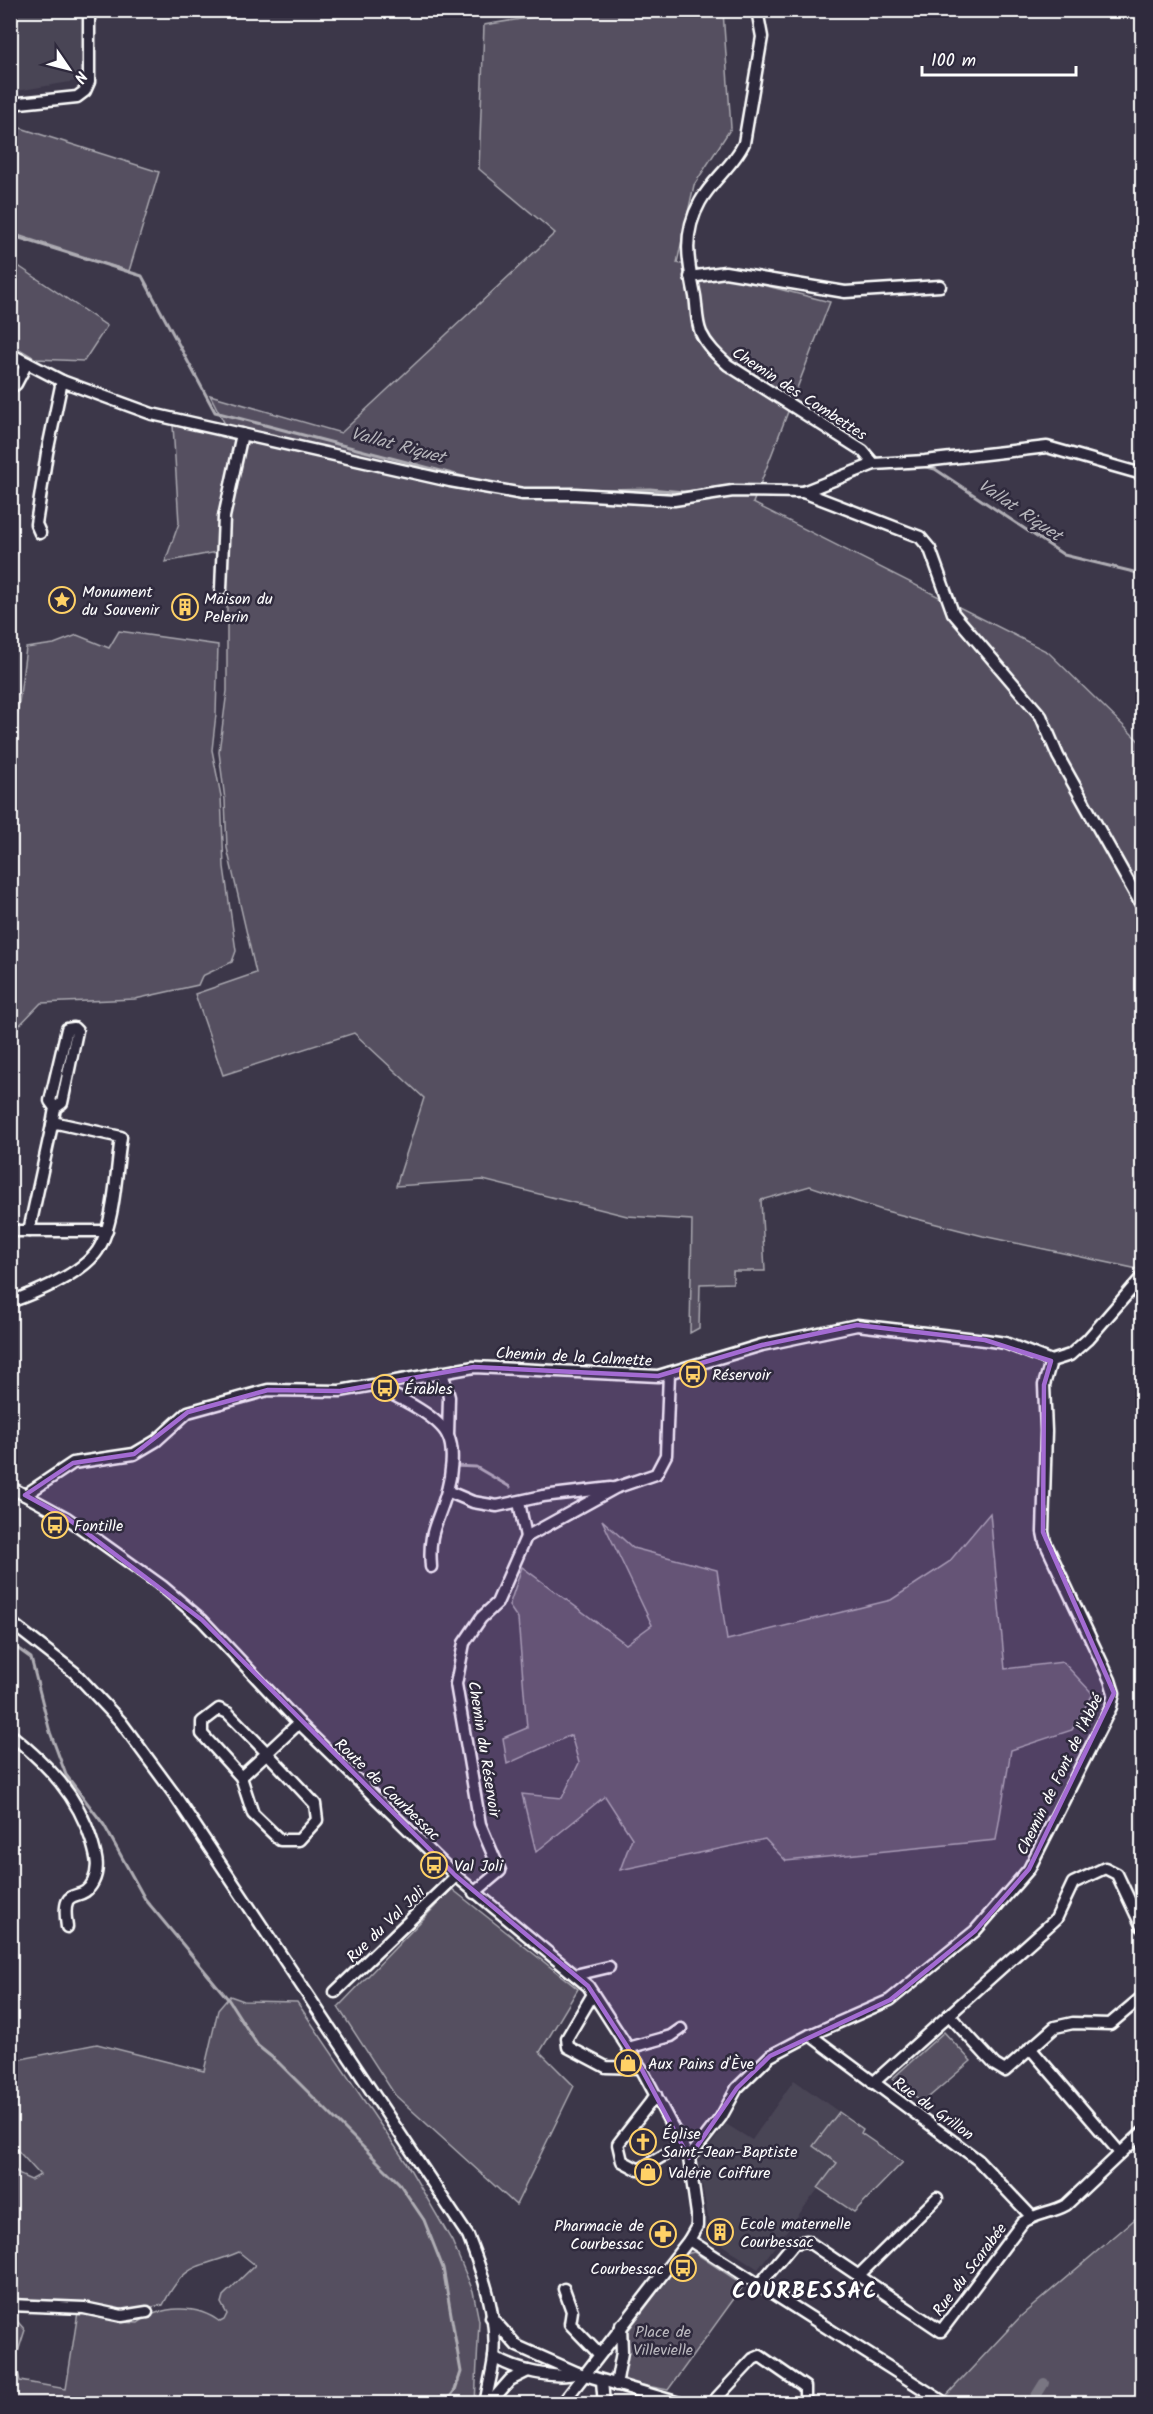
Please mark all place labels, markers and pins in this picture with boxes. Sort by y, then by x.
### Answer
place label: Monument du Souvenir [82,580,161,623]
place icon: Monument du Souvenir [47,585,77,615]
place label: Maison du Pelerin [204,587,273,630]
building icon: Maison du Pelerin [170,592,200,622]
bus stop icon: Réservoir [678,1359,708,1389]
place label: Réservoir [712,1363,772,1388]
bus stop icon: Érables [370,1373,400,1403]
place label: Érables [404,1377,453,1402]
bus stop icon: Fontille [40,1510,70,1540]
place label: Fontille [74,1514,123,1539]
bus stop icon: Val Joli [419,1850,449,1880]
place label: Val Joli [454,1854,504,1879]
shop icon: Aux Pains d'Ève [613,2048,643,2078]
place label: Aux Pains d'Ève [648,2052,754,2077]
place label: Église Saint-Jean-Baptiste [662,2122,798,2165]
church icon: Église Saint-Jean-Baptiste [628,2127,658,2157]
shop icon: Valérie Coiffure [633,2157,663,2187]
place label: Valérie Coiffure [668,2161,771,2186]
place label: Ecole maternelle Courbessac [740,2212,851,2255]
place label: Pharmacie de Courbessac [554,2214,644,2257]
building icon: Ecole maternelle Courbessac [705,2217,735,2247]
pharmacy icon: Pharmacie de Courbessac [648,2219,678,2249]
bus stop icon: Courbessac [668,2253,698,2283]
place label: Courbessac [590,2257,664,2282]

